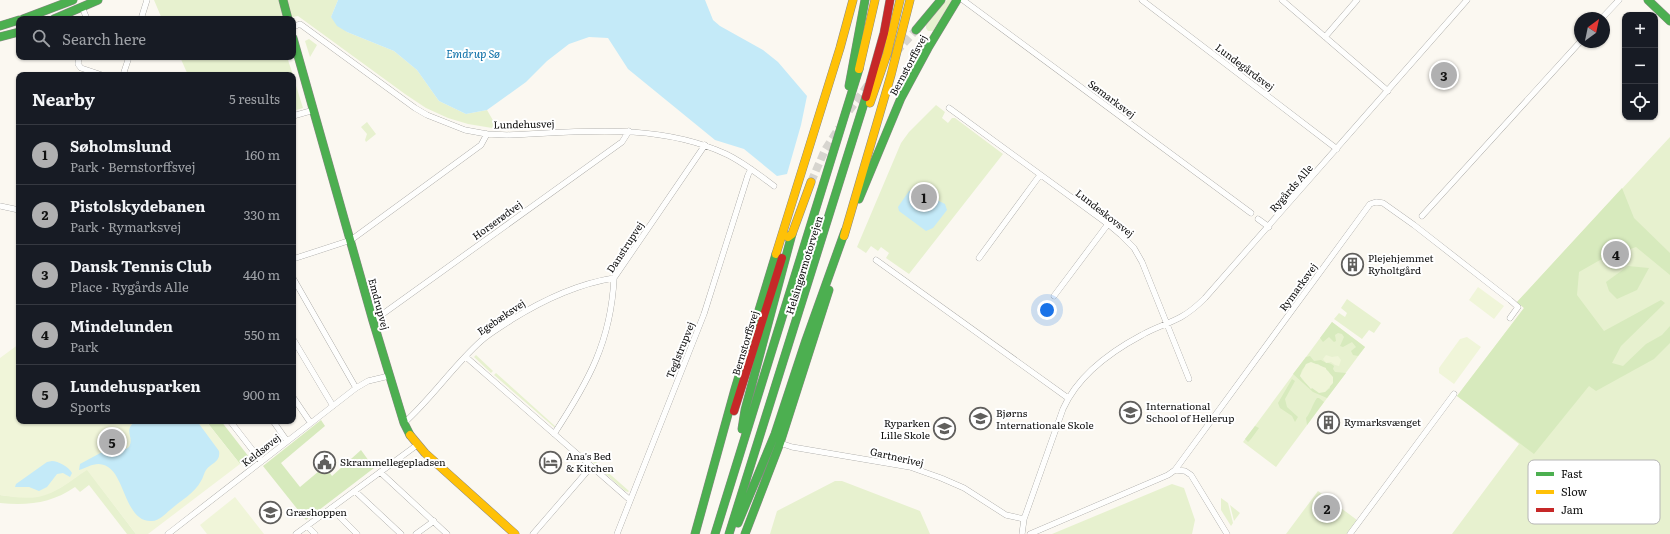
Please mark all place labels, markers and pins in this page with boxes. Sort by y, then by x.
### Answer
pin: 3 [1431,60,1457,90]
pin: 1 [911,182,937,212]
pin: 4 [1603,239,1629,269]
place label: Plejehjemmet Ryholtgård [1368,250,1434,277]
building icon: Plejehjemmet Ryholtgård [1339,251,1365,277]
place label: International School of Hellerup [1146,398,1234,425]
school or university icon: International School of Hellerup [1118,399,1144,425]
place label: Bjørns Internationale Skole [996,405,1094,432]
school or university icon: Bjørns Internationale Skole [967,406,993,432]
building icon: Rymarksvænget [1315,409,1341,435]
place label: Rymarksvænget [1344,414,1421,429]
place label: Ryparken Lille Skole [880,415,930,442]
school or university icon: Ryparken Lille Skole [932,416,958,442]
pin: 5 [99,427,125,457]
place label: Ana's Bed & Kitchen [566,448,614,475]
public building icon: Skrammellegepladsen [311,449,337,475]
hotel icon: Ana's Bed & Kitchen [538,449,564,475]
place label: Skrammellegepladsen [340,454,446,469]
pin: 2 [1314,493,1340,523]
school or university icon: Græshoppen [258,499,284,525]
place label: Græshoppen [286,504,347,519]

